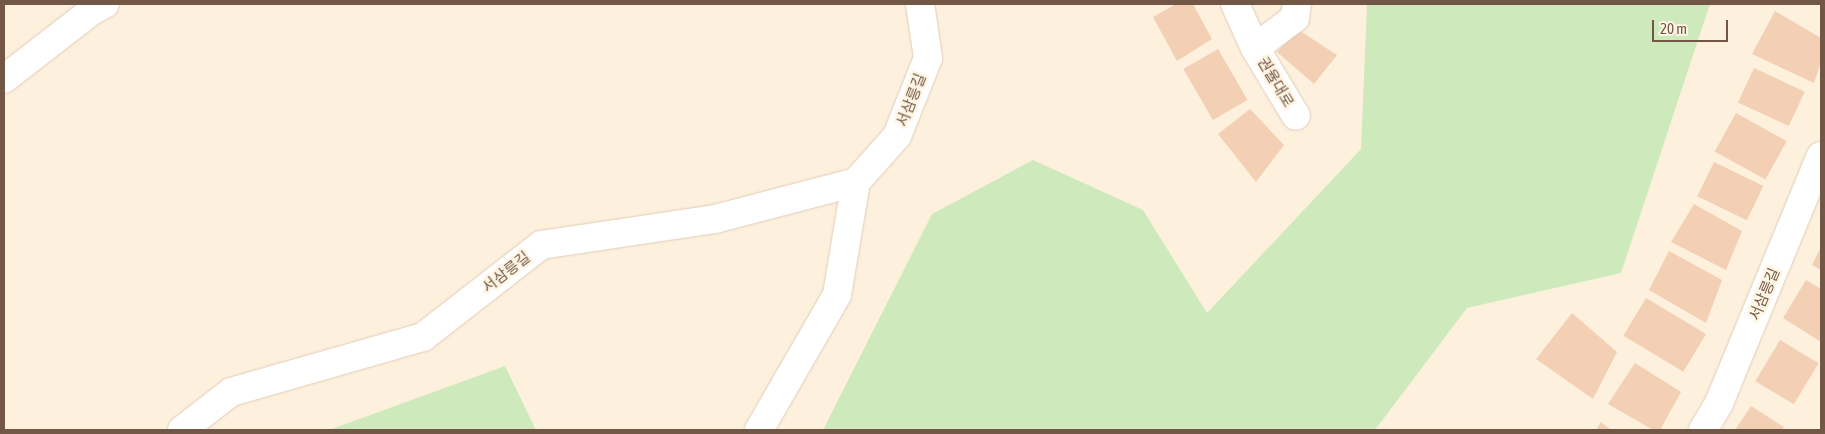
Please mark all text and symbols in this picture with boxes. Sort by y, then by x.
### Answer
scale bar [1655,10,1731,42]
text: 20 m [1660,20,1687,37]
street label: 권율대로 [1254,54,1298,110]
street label: 서삼릉길 [893,71,929,129]
street label: 서삼릉길 [479,248,533,296]
street label: 서삼릉길 [1745,265,1783,323]

